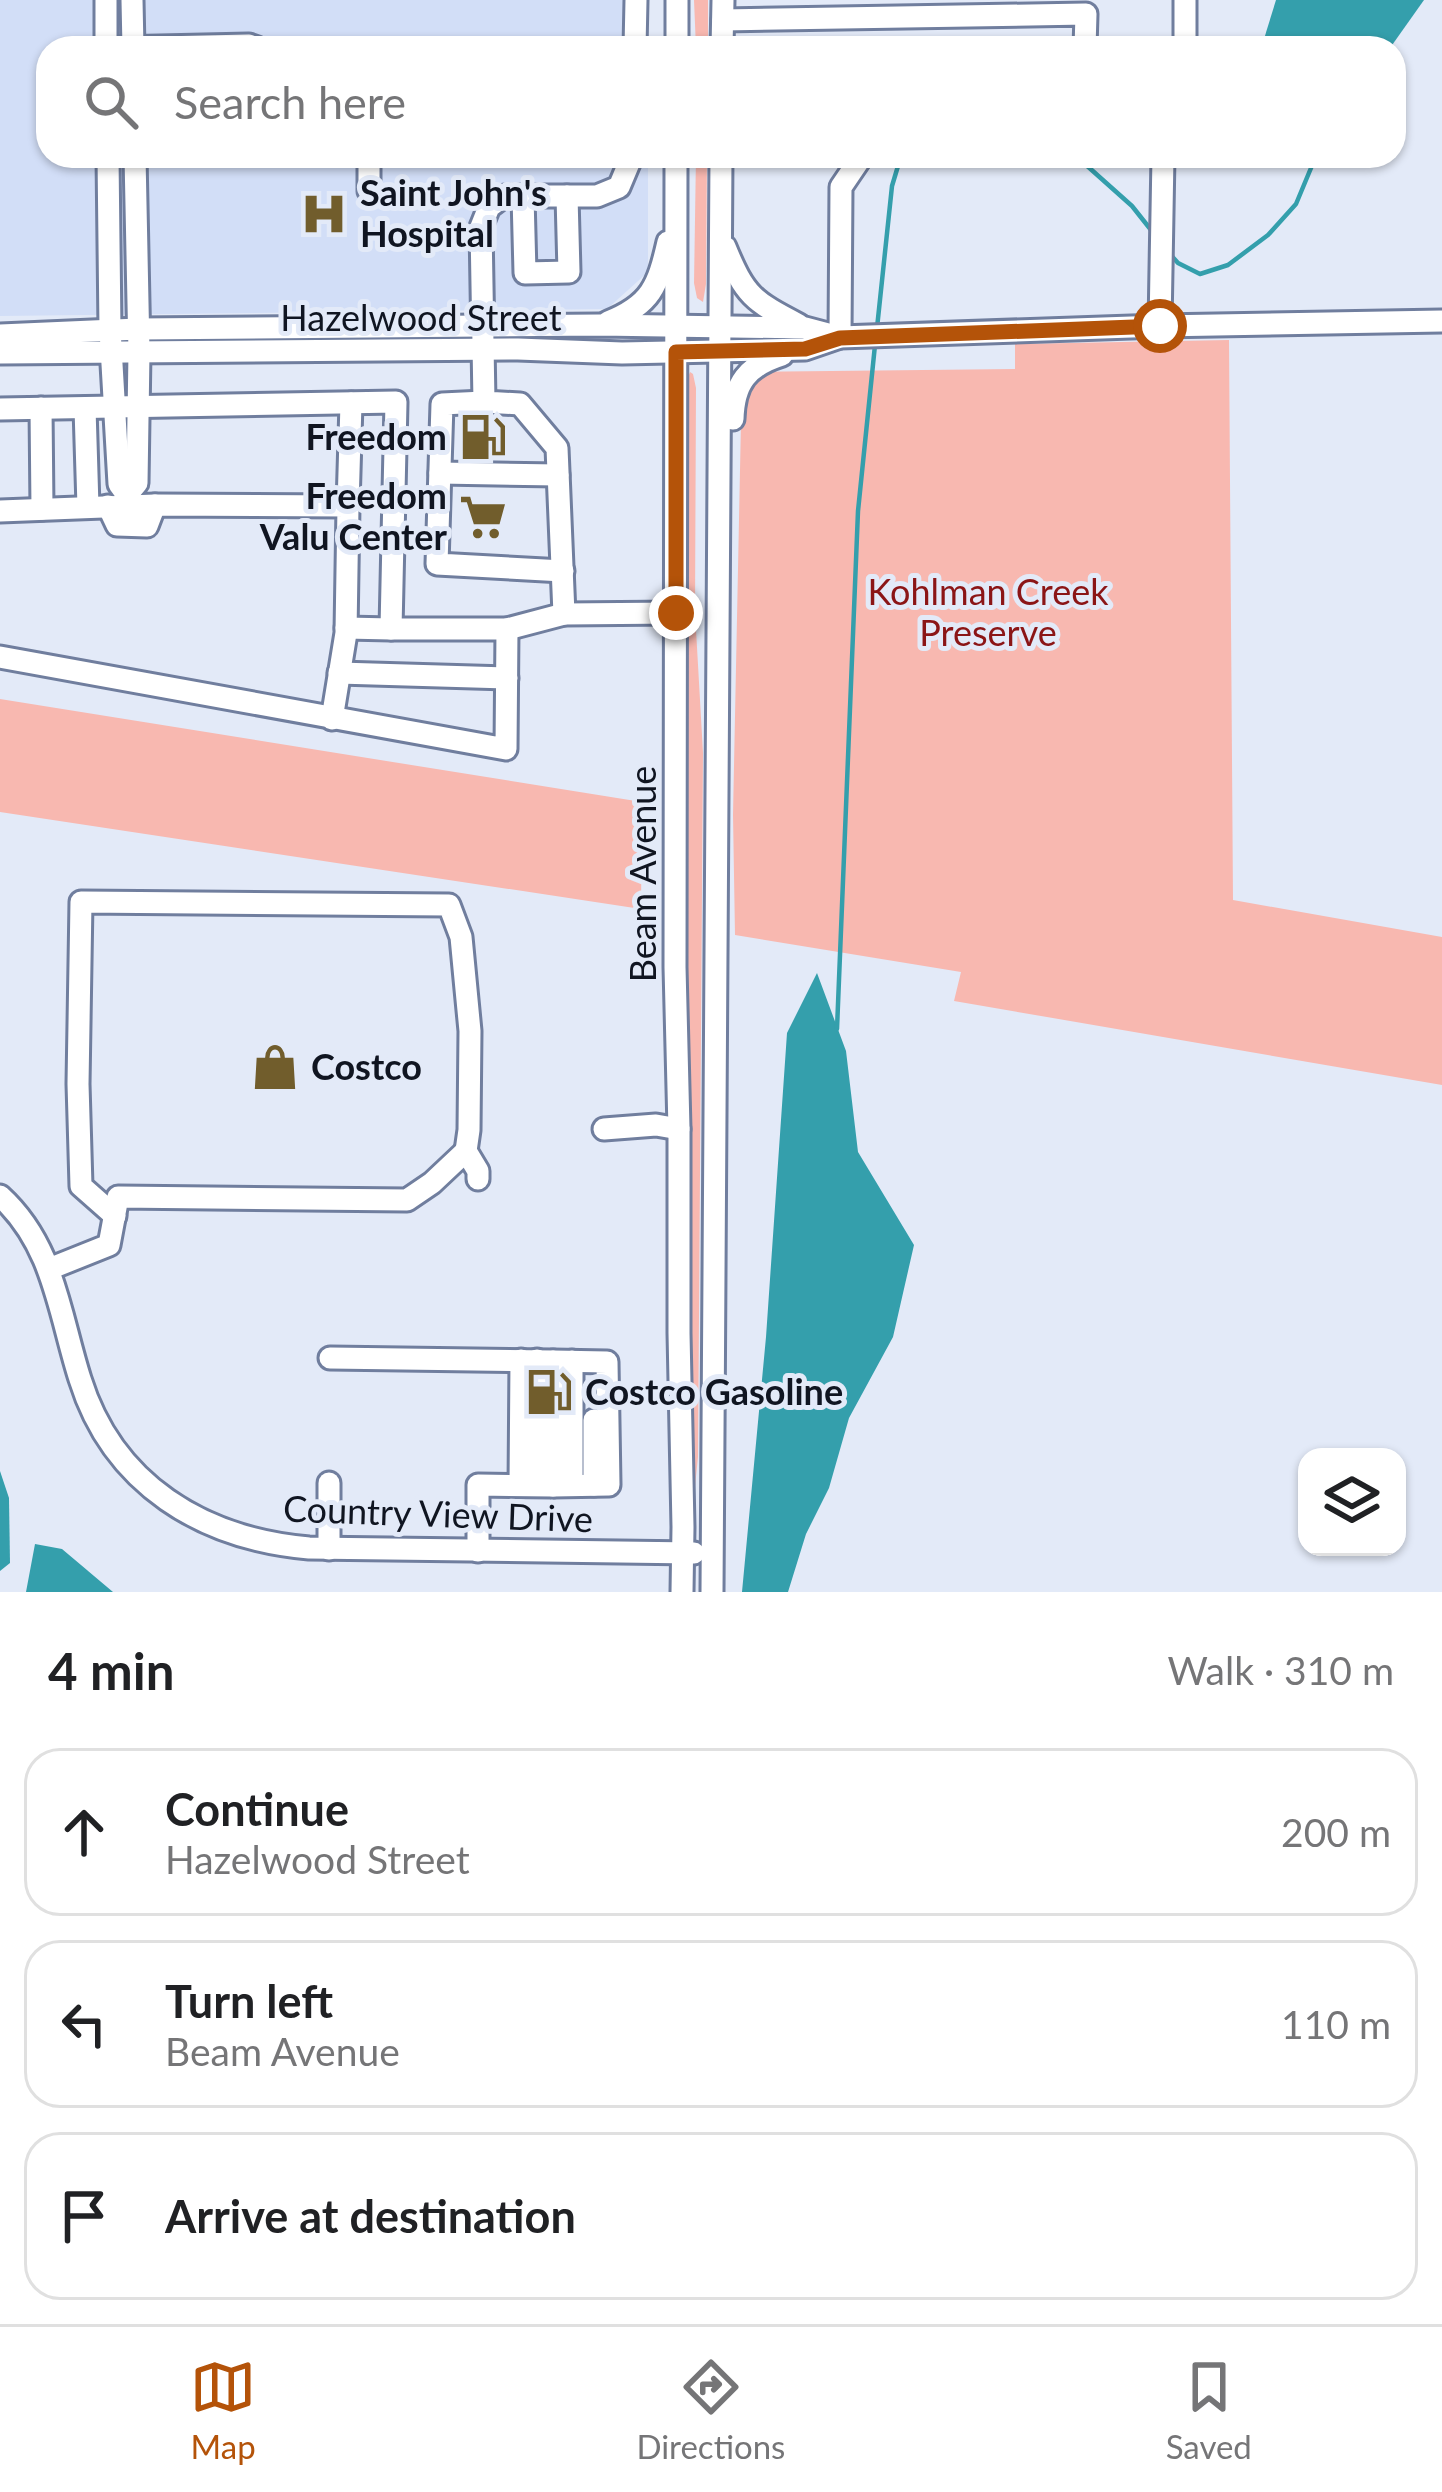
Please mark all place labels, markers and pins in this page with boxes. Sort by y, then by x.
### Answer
place label: Saint John's Hospital [360,170,547,255]
hospital icon: Saint John's Hospital [299,189,349,239]
fuel station icon: Freedom [458,412,508,462]
place label: Freedom [305,414,447,458]
place label: Freedom Valu Center [259,473,448,558]
supermarket icon: Freedom Valu Center [458,492,508,542]
shop icon: Costco [250,1042,300,1092]
place label: Costco [311,1044,422,1088]
fuel station icon: Costco Gasoline [524,1367,574,1417]
place label: Costco Gasoline [585,1369,843,1413]

